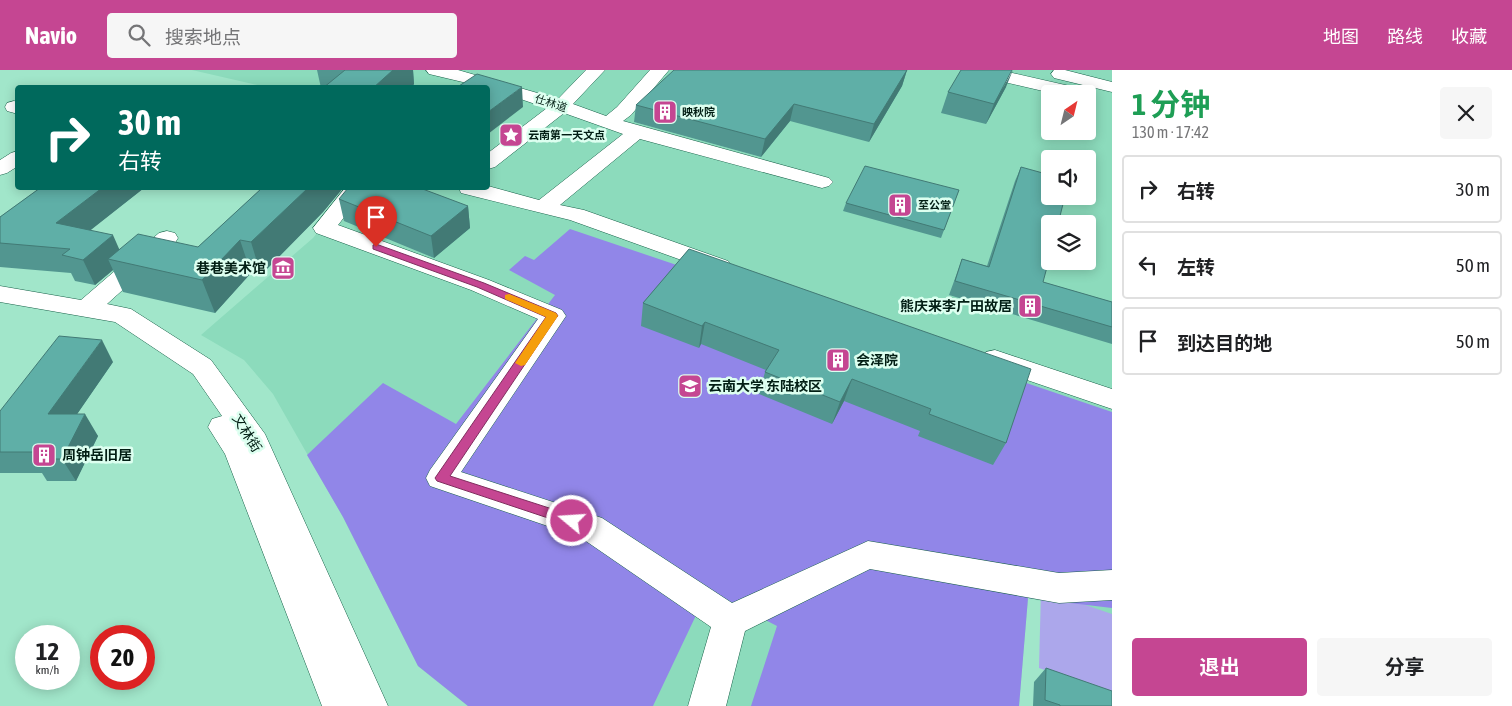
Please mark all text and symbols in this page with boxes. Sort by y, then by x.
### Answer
search box [107,13,457,58]
icon: search [125,21,153,49]
text: Navio [25,22,77,49]
text: 搜索地点 [165,26,241,48]
text: 地图 [1323,26,1359,47]
text: 路线 [1387,26,1423,47]
text: 收藏 [1451,26,1487,47]
north arrow [1041,85,1096,140]
map controls [1041,85,1096,270]
text: 1 分钟 [1132,87,1210,121]
button: close [1440,87,1492,139]
street label: 仕林道 [533,92,569,114]
building icon: 映秋院 [652,99,678,125]
text: 30 m [118,102,181,142]
icon: right [35,105,100,170]
place label: 映秋院 [682,106,715,118]
place icon: 云南第一天文点 [498,122,524,148]
text: 130 m · 17:42 [1132,123,1209,141]
place label: 云南第一天文点 [528,129,605,141]
text: 右转 [118,148,162,174]
button: sound [1041,150,1096,205]
icon: right [1134,175,1162,203]
text: 30 m [1456,178,1490,200]
text: 右转 [1177,180,1215,202]
building icon: 至公堂 [887,192,913,218]
pin [355,196,397,247]
place label: 至公堂 [918,199,951,211]
icon: arrive [362,203,390,231]
button: layers [1041,215,1096,270]
icon: left [1134,251,1162,279]
text: 50 m [1456,254,1490,276]
museum icon: 巷巷美术馆 [270,255,296,281]
text: 左转 [1177,256,1215,278]
place label: 巷巷美术馆 [196,260,266,276]
building icon: 熊庆来李广田故居 [1017,293,1043,319]
place label: 熊庆来李广田故居 [900,298,1012,314]
icon: arrive [1134,327,1162,355]
text: 50 m [1456,330,1490,352]
text: 到达目的地 [1177,332,1272,354]
building icon: 会泽院 [825,347,851,373]
place label: 会泽院 [856,352,898,368]
school or university icon: 云南大学 东陆校区 [677,373,703,399]
place label: 云南大学 东陆校区 [708,378,822,394]
street label: 文林街 [229,411,265,455]
building icon: 周钟岳旧居 [31,442,57,468]
place label: 周钟岳旧居 [62,447,132,463]
position arrow [545,494,597,546]
speed limit sign: 20 [90,625,155,690]
text: 12 [36,637,59,665]
button: 退出 [1132,638,1307,696]
button: 分享 [1317,638,1492,696]
text: km/h [36,663,59,677]

